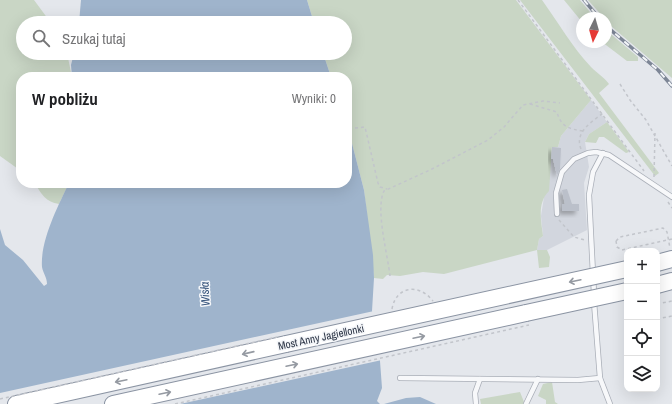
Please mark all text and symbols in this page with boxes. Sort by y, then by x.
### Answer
north arrow [576,12,612,48]
search box [16,16,352,60]
icon: search [30,27,52,49]
text: Szukaj tutaj [62,28,126,49]
text: W pobliżu [32,87,98,110]
text: Wyniki: 0 [292,90,336,107]
map controls [624,248,660,392]
button: + [624,248,660,284]
one-way arrow [569,277,582,285]
water label: Wisła [196,281,214,307]
button: − [624,284,660,320]
button: locate [624,320,660,356]
street label: Most Anny Jagiellonki [277,321,365,353]
one-way arrow [412,332,425,340]
one-way arrow [242,349,255,357]
button: layers [624,356,660,392]
one-way arrow [285,360,298,368]
one-way arrow [115,377,128,385]
one-way arrow [158,388,171,396]

